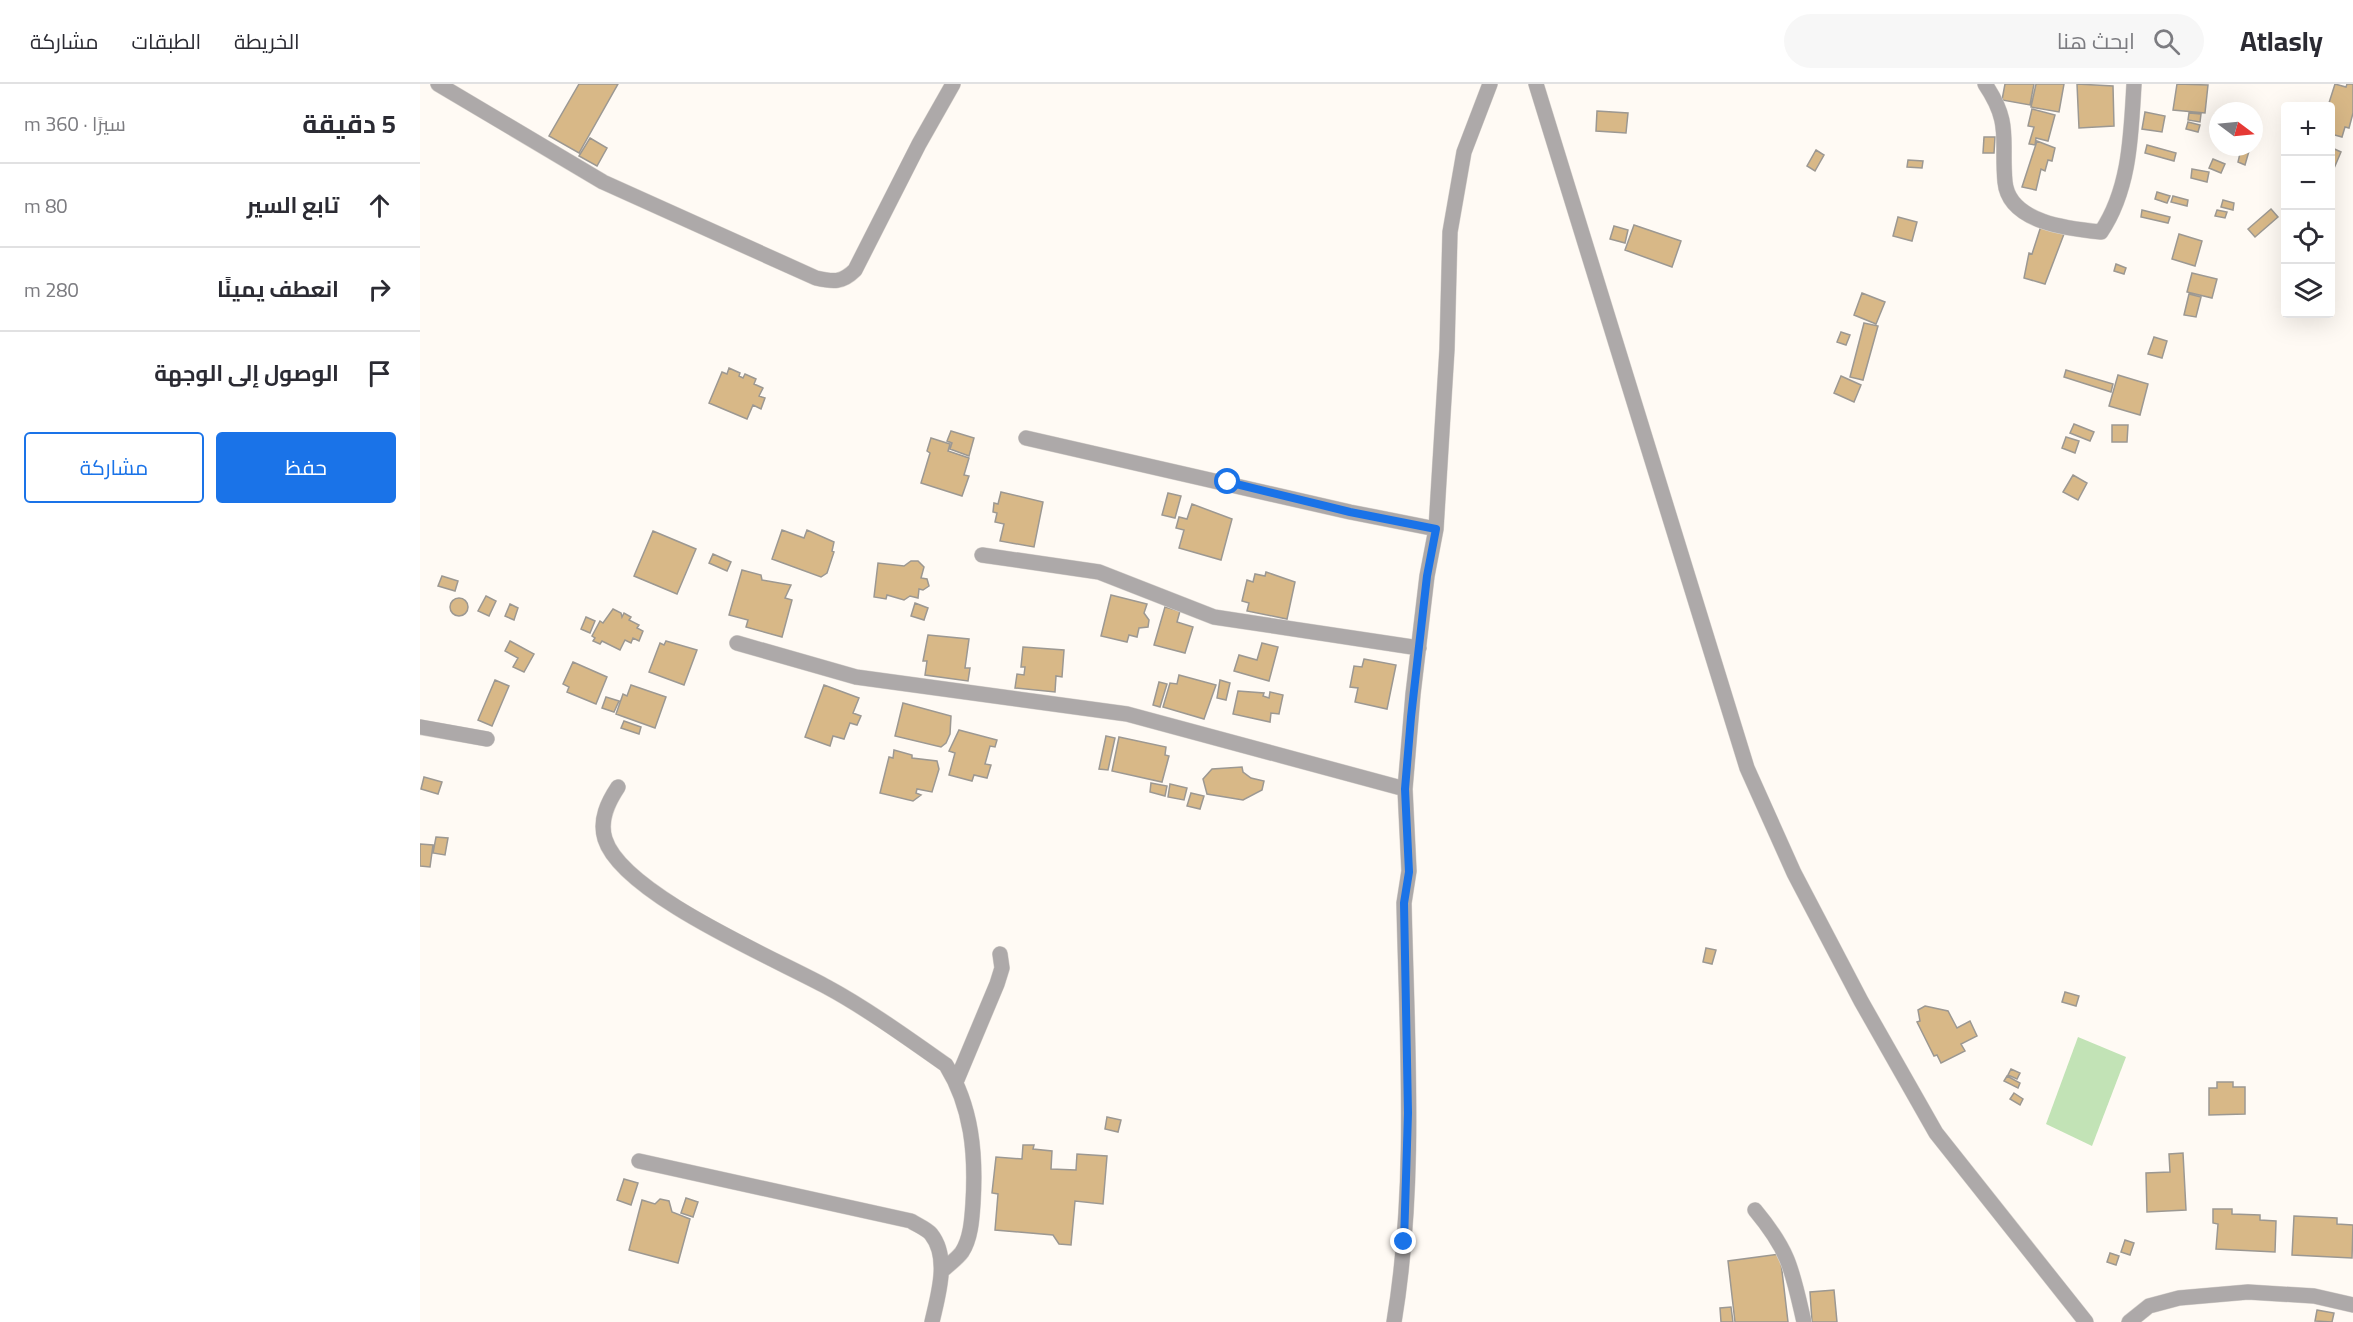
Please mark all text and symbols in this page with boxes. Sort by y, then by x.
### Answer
search box [1784,14,2204,68]
text: Atlasly [2240,15,2323,67]
text: ابحث هنا [2057,20,2135,62]
text: مشاركة [30,22,99,61]
text: الطبقات [132,22,201,61]
text: الخريطة [234,22,300,61]
icon: search [2150,25,2183,58]
text: 5 دقيقة [302,99,396,148]
north arrow [2209,102,2263,156]
map controls [2281,102,2335,318]
button: + [2281,102,2335,156]
text: سيرًا · 360 m [24,105,126,142]
button: − [2281,156,2335,210]
text: تابع السير [247,184,339,226]
text: 80 m [24,187,68,224]
icon: ahead [363,189,396,222]
button: locate [2281,210,2335,264]
button: layers [2281,264,2335,318]
text: انعطف يمينًا [217,268,339,310]
text: 280 m [24,271,79,308]
icon: right [363,273,396,306]
text: الوصول إلى الوجهة [154,352,339,394]
icon: arrive [363,357,396,390]
button: مشاركة [24,432,204,503]
button: حفظ [216,432,396,503]
route start [1214,468,1240,494]
route end [1390,1228,1416,1254]

